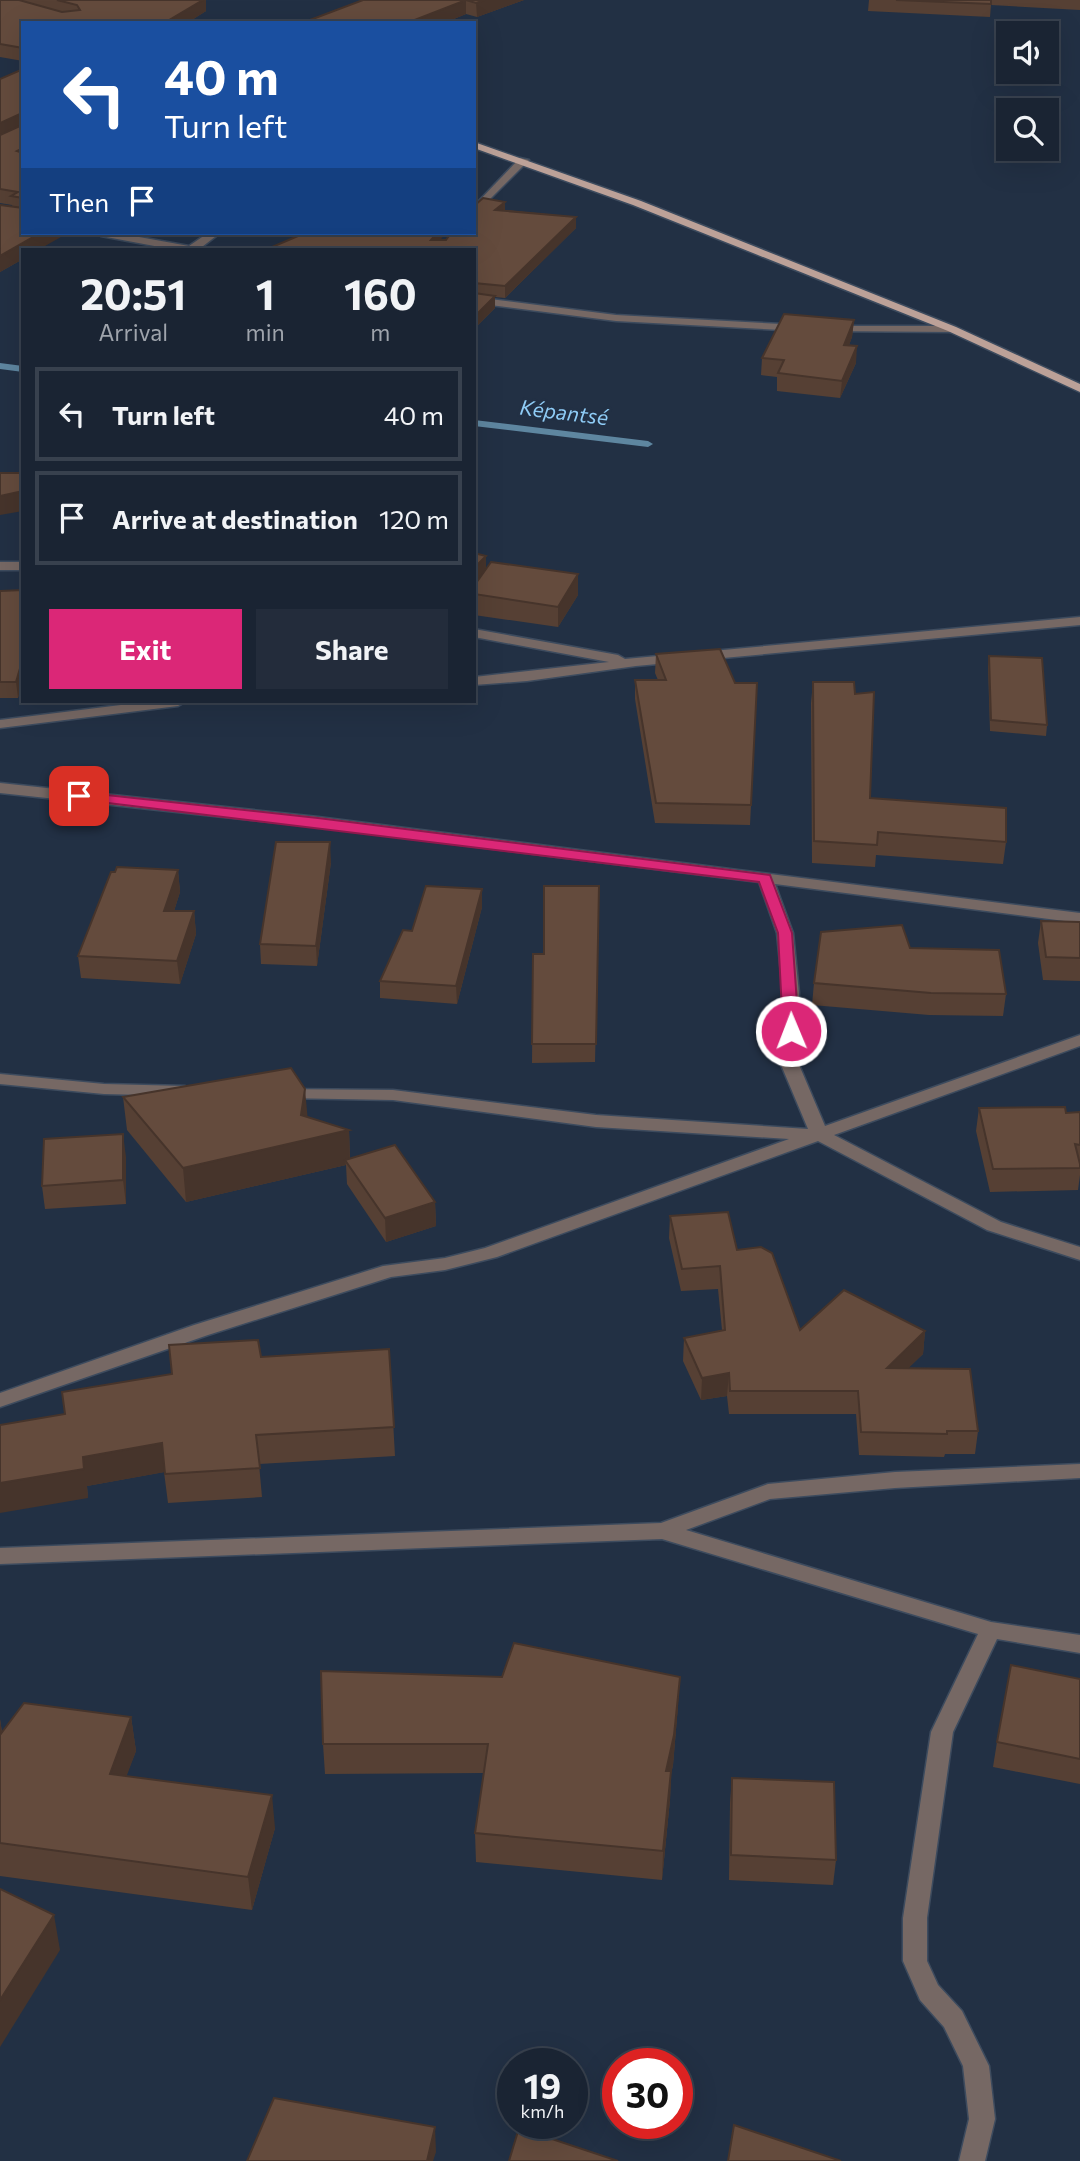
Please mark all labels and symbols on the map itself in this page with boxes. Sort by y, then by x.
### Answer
water label: Képantsé [519,394,611,429]
pin [49,766,109,826]
position arrow [754,994,828,1068]
speed limit sign: 30 [602,2048,693,2139]

